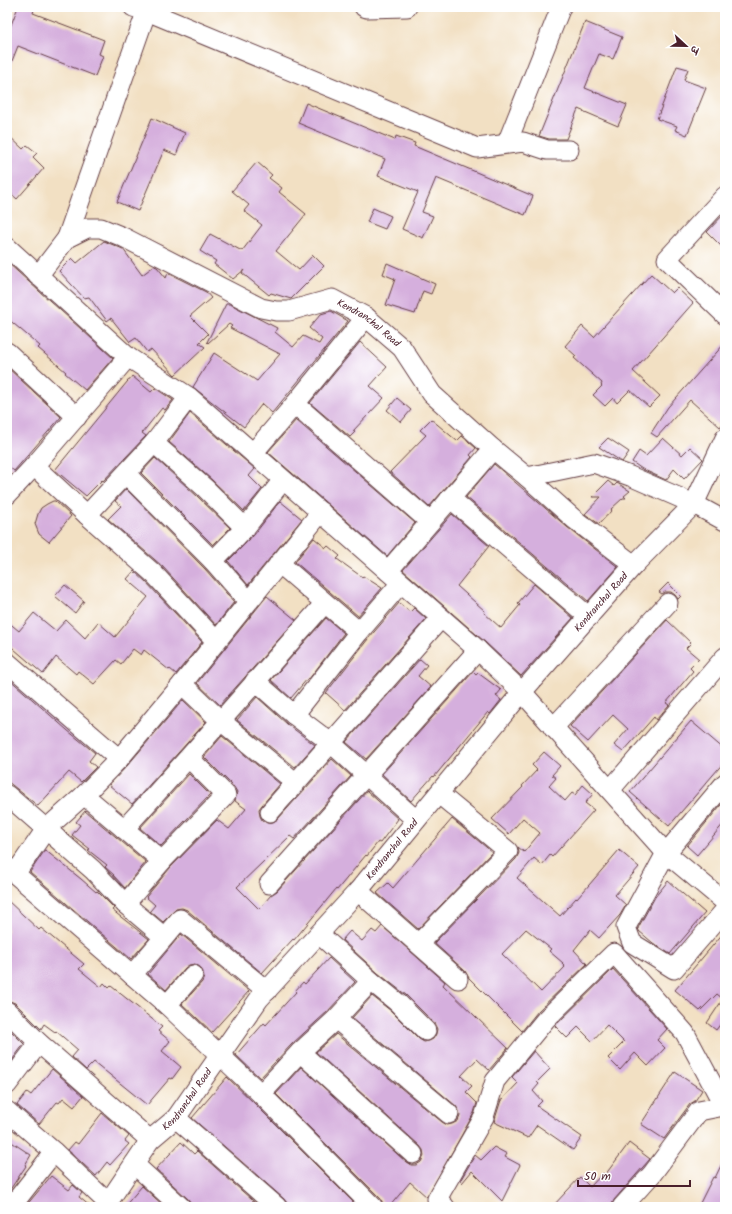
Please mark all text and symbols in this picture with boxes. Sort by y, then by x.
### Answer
north arrow [666,26,706,66]
text: उ [684,43,704,58]
street label: Kendranchal Road [334,295,405,352]
street label: Kendranchal Road [570,568,633,636]
street label: Kendranchal Road [362,815,423,884]
street label: Kendranchal Road [158,1064,217,1135]
scale bar [578,1162,690,1188]
text: 50 m [584,1167,611,1186]

